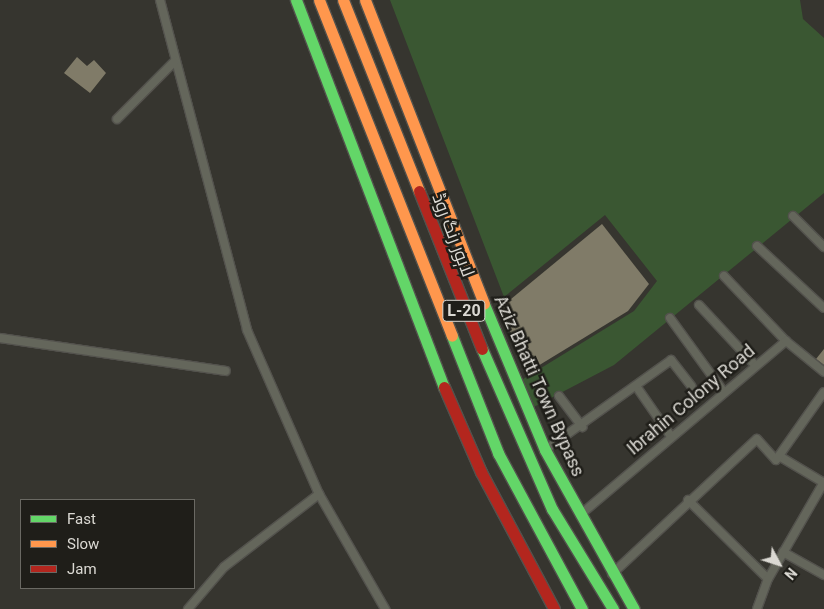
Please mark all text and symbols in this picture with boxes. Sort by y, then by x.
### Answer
street label: لاہور رنگ روڈ [427,190,479,280]
street label: Aziz Bhatti Town Bypass [489,292,589,480]
road number: L-20 [442,298,486,324]
street label: Ibrahin Colony Road [623,340,759,460]
legend [20,499,195,589]
text: Fast [67,510,96,528]
text: Slow [67,535,99,553]
north arrow [754,539,804,589]
text: Jam [67,560,97,578]
text: N [781,565,800,583]

